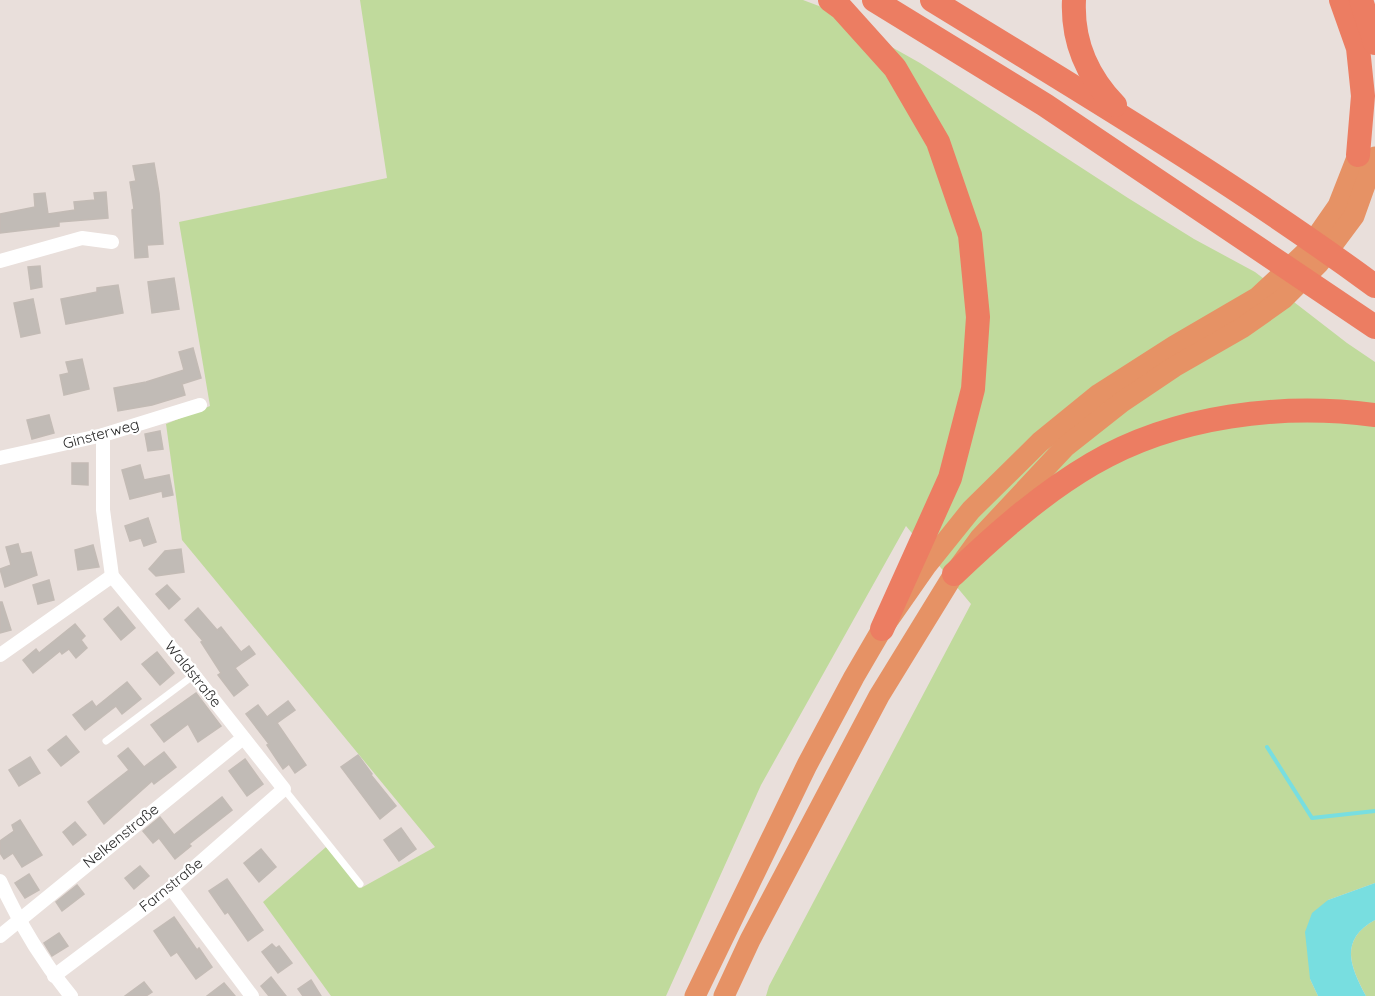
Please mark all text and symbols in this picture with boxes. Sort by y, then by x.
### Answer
street label: Ginsterweg [61,414,141,453]
street label: Waldstraße [161,637,226,711]
street label: Nelkenstraße [79,799,162,872]
street label: Farnstraße [135,853,206,916]

